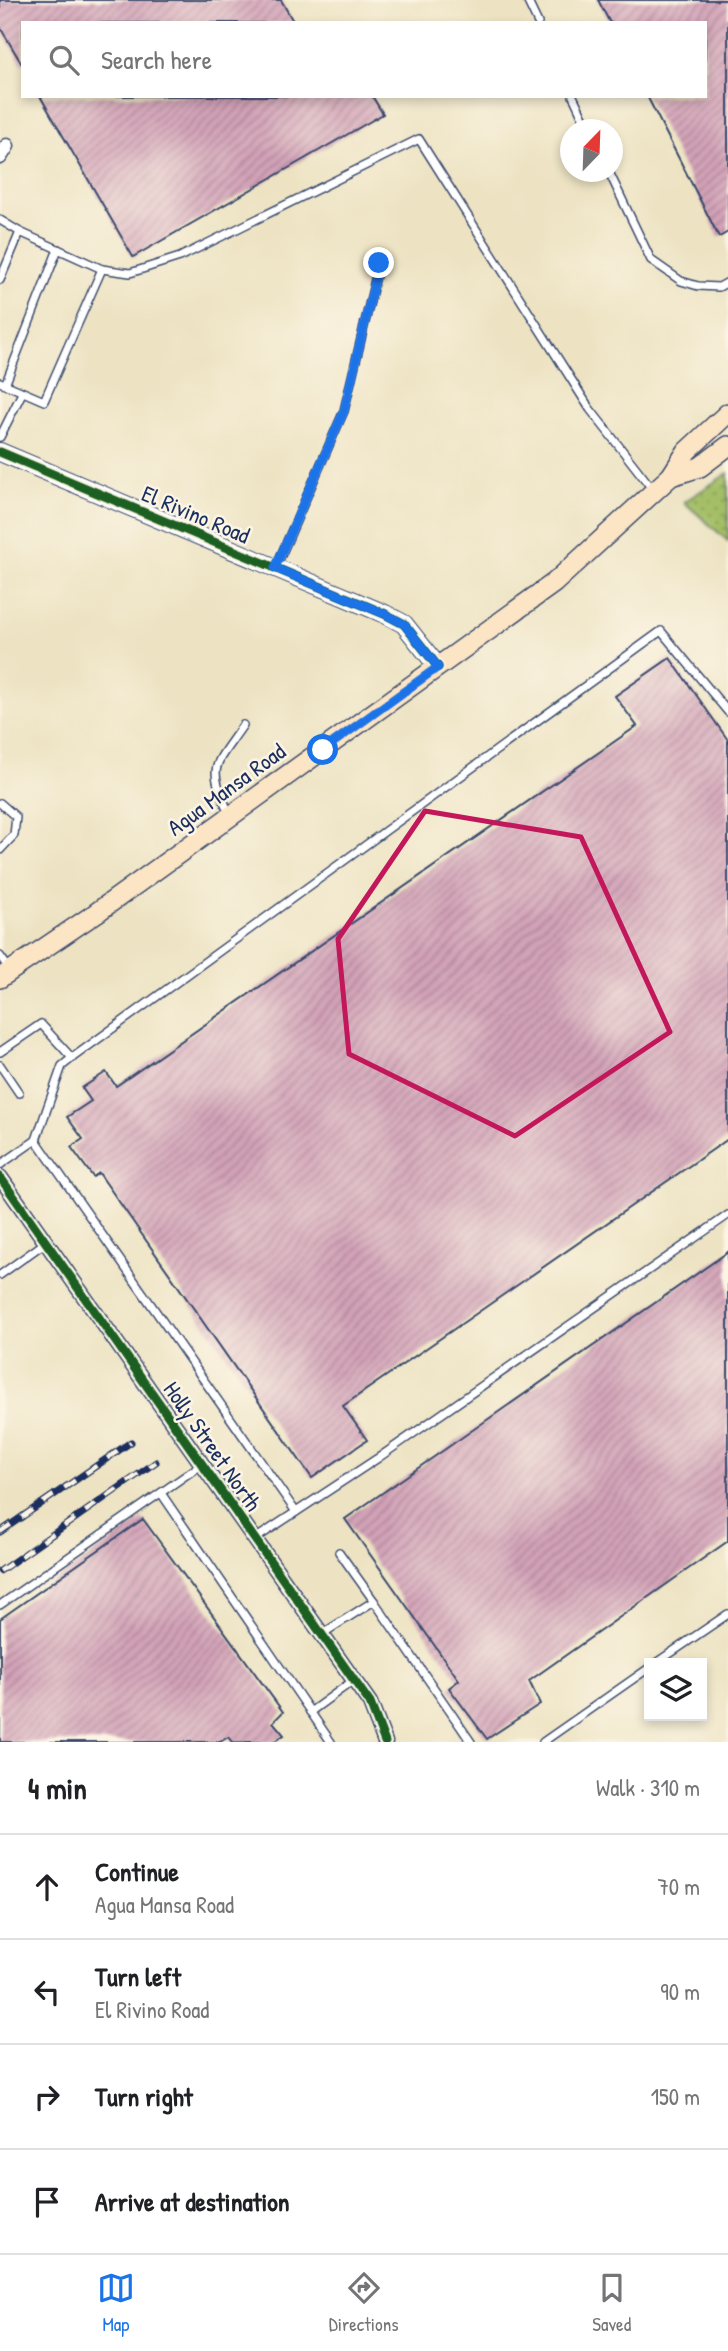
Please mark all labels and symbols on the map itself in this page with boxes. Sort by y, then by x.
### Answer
north arrow [560,119,623,182]
route end [363,247,394,278]
street label: El Rivino Road [137,477,255,551]
route start [307,734,338,765]
street label: Agua Mansa Road [161,736,291,842]
street label: Holly Street North [157,1375,269,1517]

